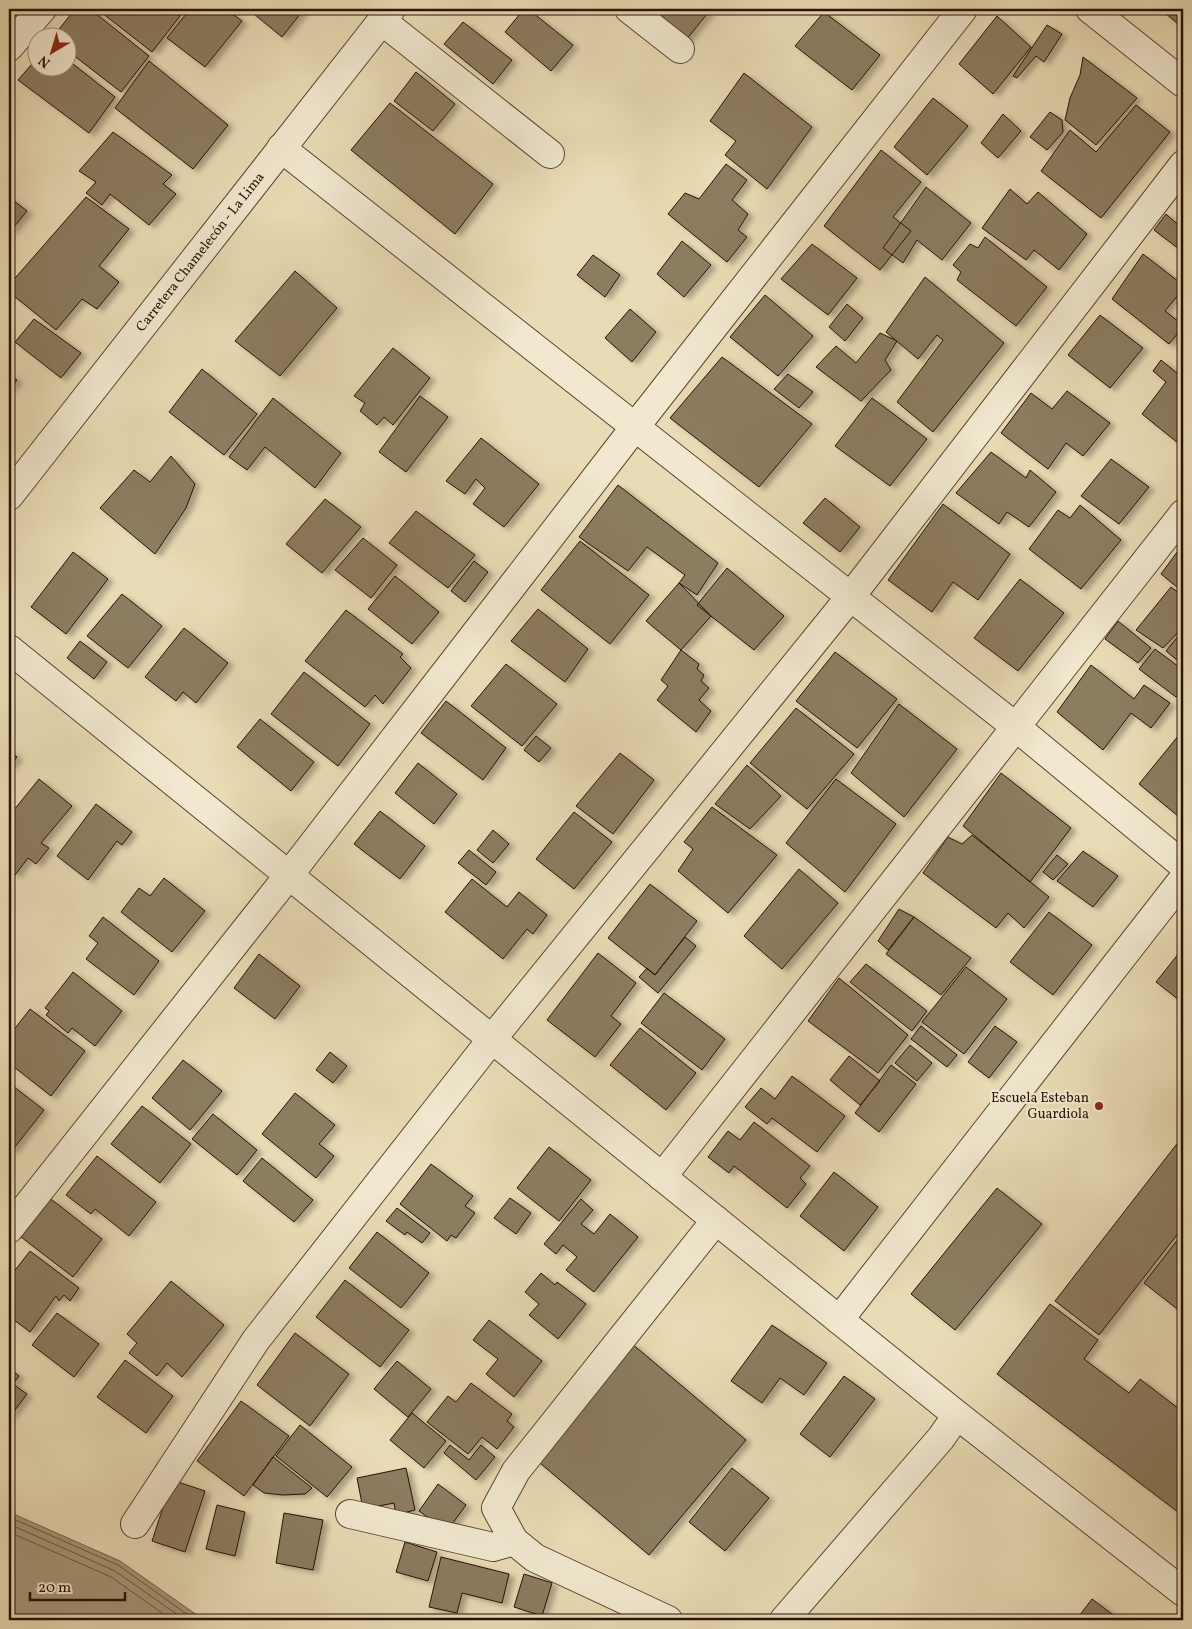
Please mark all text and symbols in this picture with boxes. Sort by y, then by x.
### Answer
north arrow [28,28,78,78]
text: N [35,50,55,72]
street label: Carretera Chamelecón - La Lima [132,168,269,336]
place label: Escuela Esteban Guardiola [991,1089,1089,1124]
marker: Escuela Esteban Guardiola [1093,1100,1105,1112]
scale bar [30,1569,125,1601]
text: 20 m [38,1578,71,1599]

